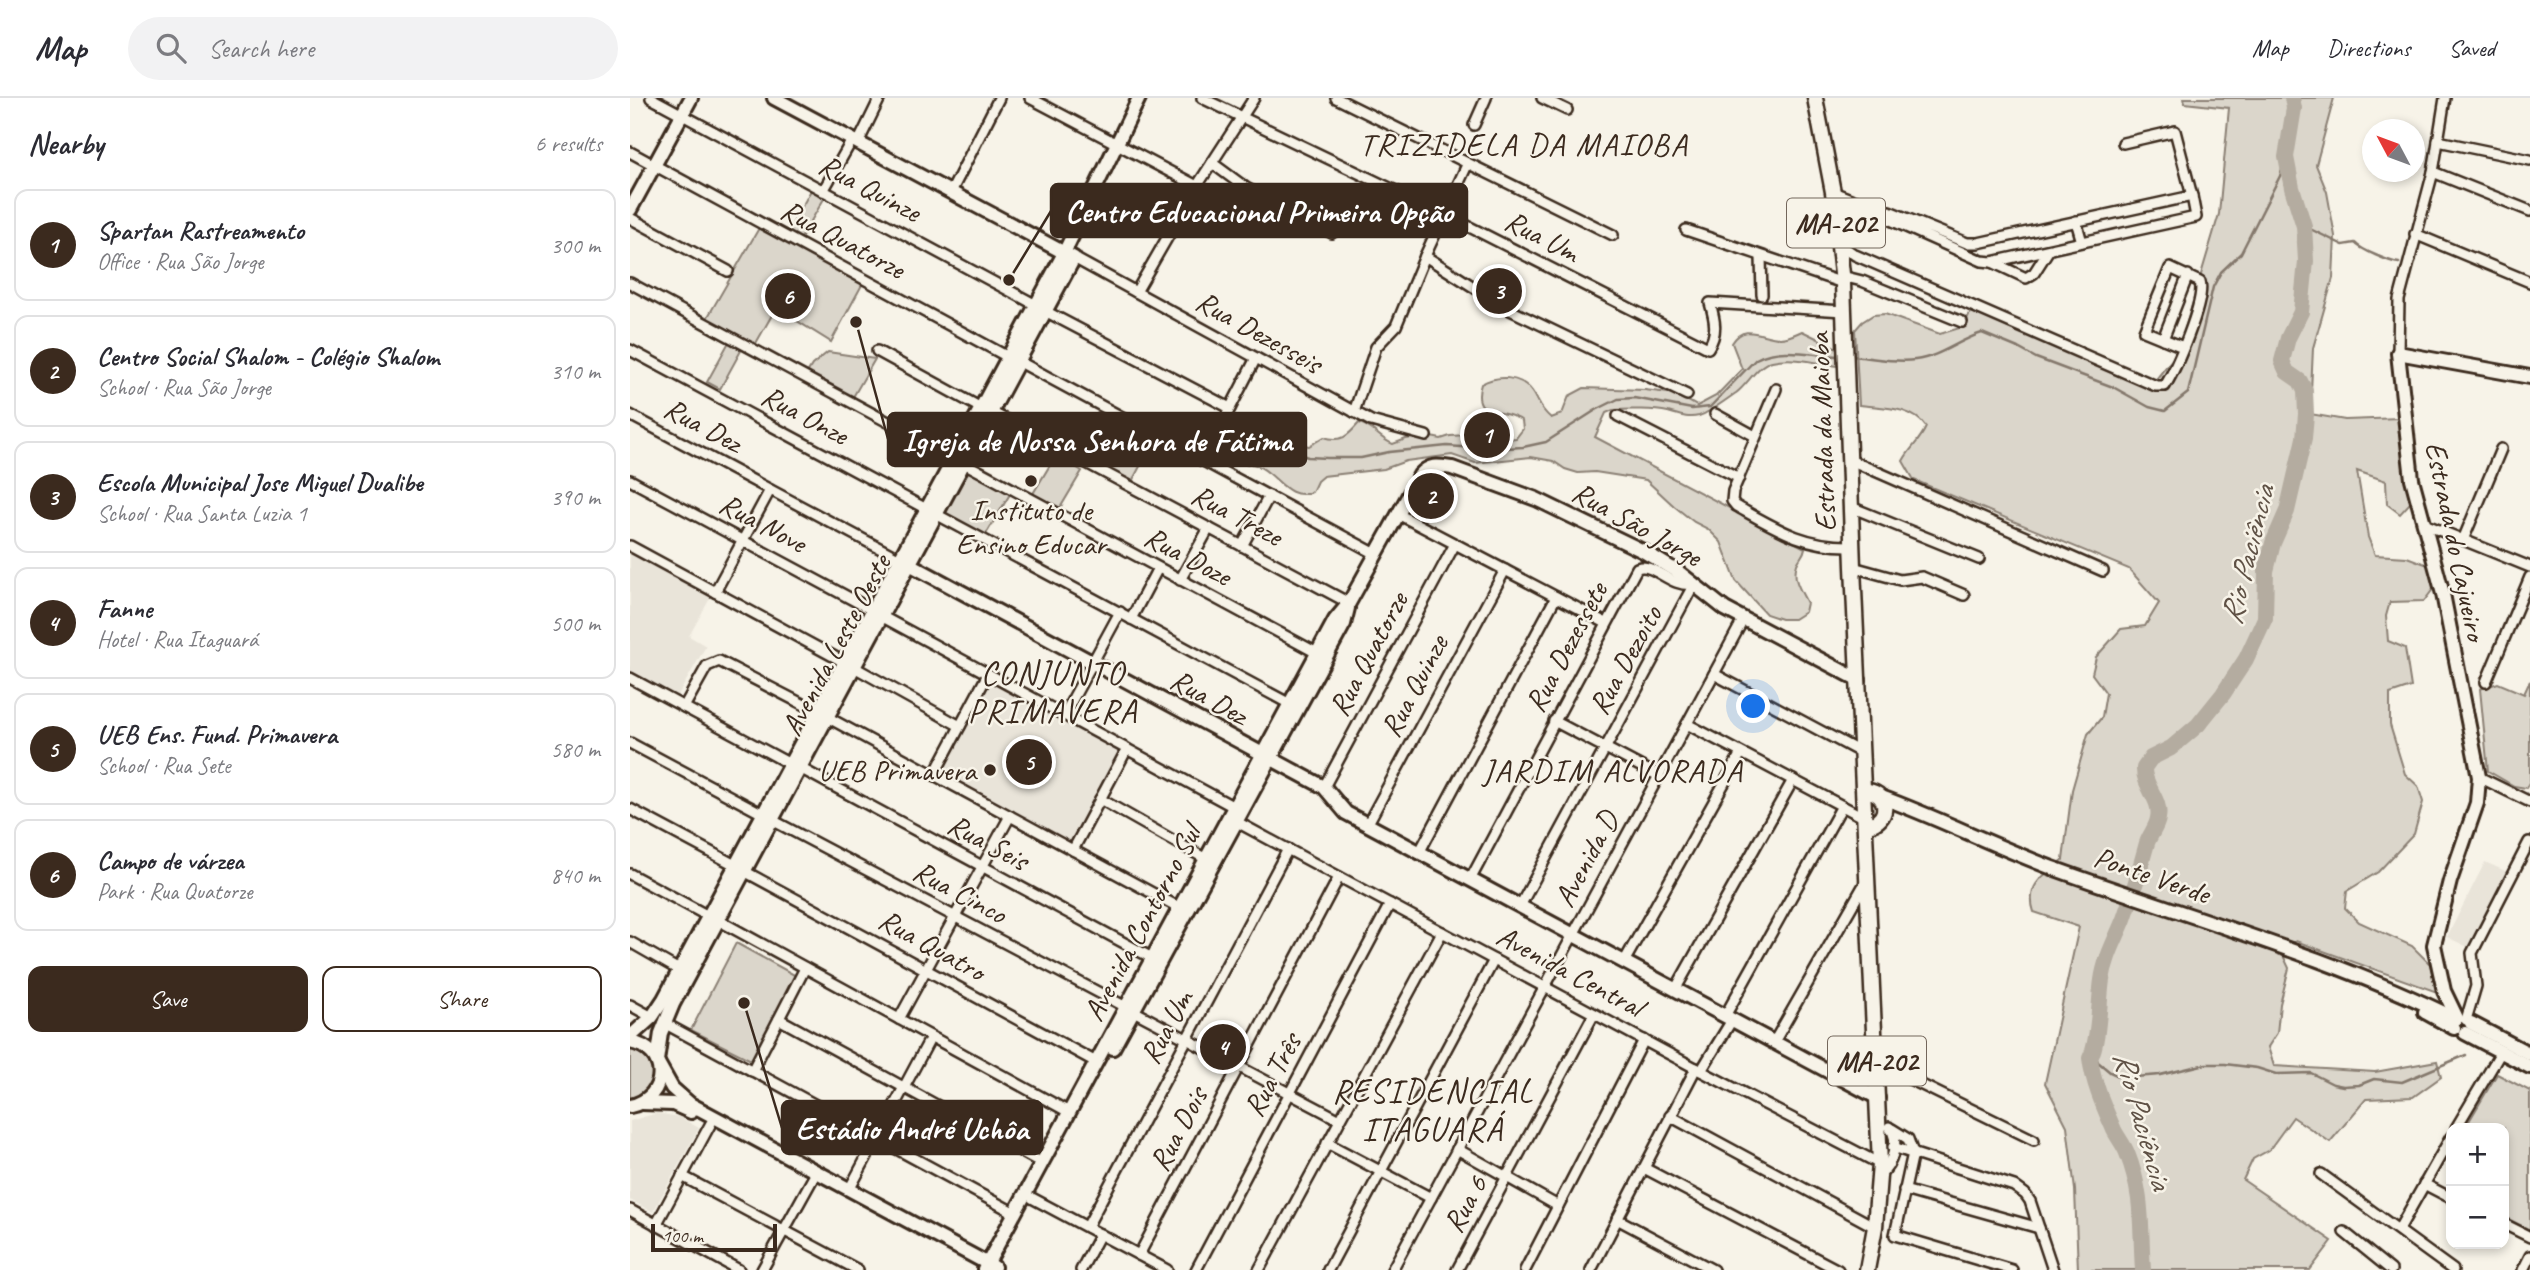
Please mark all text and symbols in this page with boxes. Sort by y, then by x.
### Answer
search box [128,17,618,80]
text: Map [35,27,86,69]
icon: search [152,29,190,67]
text: Search here [208,32,314,65]
text: Map [2252,33,2289,63]
text: Directions [2327,33,2410,63]
text: Saved [2448,33,2495,63]
north arrow [2362,119,2425,182]
district label: TRIZIDELA DA MAIOBA [1359,124,1689,165]
text: Nearby [28,125,104,163]
text: 6 results [535,129,602,158]
street label: Rua Quinze [813,145,929,232]
callout: Centro Educacional Primeira Opção [1051,184,1467,237]
street label: Rua Quatorze [774,191,914,289]
text: Centro Educacional Primeira Opção [1065,191,1455,232]
road number: MA-202 [1787,198,1885,248]
street label: Rua Um [1499,201,1587,272]
text: Spartan Rastreamento [97,214,304,247]
text: 1 [48,231,58,260]
text: 300 m [551,231,600,260]
text: Office · Rua São Jorge [97,247,263,276]
pin: 3 [1476,265,1522,317]
pin: 6 [765,270,811,322]
street label: Rua Dezesseis [1189,282,1331,383]
street label: Estrada da Maioba [1799,330,1844,532]
text: Centro Social Shalom - Colégio Shalom [97,340,439,373]
text: 2 [48,357,58,386]
text: 310 m [551,357,600,386]
text: School · Rua São Jorge [97,373,271,402]
street label: Rua Onze [755,376,857,455]
street label: Rua Dez [658,389,751,463]
pin: 1 [1464,409,1510,461]
callout: Igreja de Nossa Senhora de Fátima [888,413,1306,466]
text: Igreja de Nossa Senhora de Fátima [902,420,1295,461]
street label: Estrada do Cajueiro [2416,438,2496,647]
text: Escola Municipal Jose Miguel Dualibe [97,466,423,499]
pin: 2 [1408,470,1454,522]
marker: Instituto de Ensino Educar [1023,473,1039,489]
street label: Rua São Jorge [1566,473,1710,576]
street label: Rua Treze [1185,475,1291,556]
water label: Rio Paciência [2210,479,2285,628]
text: 3 [48,483,58,512]
text: 390 m [551,483,600,512]
street label: Rua Nove [713,484,815,563]
place label: Instituto de Ensino Educar [956,491,1108,563]
text: School · Rua Santa Luzia 1 [97,499,307,528]
street label: Rua Doze [1138,517,1240,596]
street label: Avenida Leste Oeste [772,546,901,742]
street label: Rua Dezessete [1516,574,1617,719]
street label: Rua Quatorze [1320,583,1418,723]
text: Fanne [97,592,152,625]
street label: Rua Dezoito [1580,598,1671,721]
text: 4 [48,609,58,638]
text: 500 m [551,609,600,638]
text: Hotel · Rua Itaguará [97,625,258,654]
street label: Rua Quinze [1371,627,1458,743]
district label: CONJUNTO PRIMAVERA [968,652,1138,732]
street label: Rua Dez [1164,660,1257,735]
your location [1736,689,1770,723]
text: UEB Ens. Fund. Primavera [97,718,337,751]
text: 5 [48,735,58,764]
text: 580 m [551,735,600,764]
pin: 5 [1006,736,1052,788]
district label: JARDIM ALVORADA [1480,750,1744,791]
text: School · Rua Sete [97,751,231,780]
place label: UEB Primavera [818,751,978,789]
marker: UEB Primavera [982,762,998,778]
street label: Avenida D [1545,803,1628,913]
street label: Rua Seis [941,805,1037,880]
street label: Avenida Contorno Sul [1074,814,1212,1027]
street label: Ponte Verde [2089,838,2217,913]
text: Campo de várzea [97,844,244,877]
street label: Rua Cinco [907,852,1014,933]
text: 6 [48,861,58,890]
text: 840 m [551,861,600,890]
text: Park · Rua Quatorze [97,877,252,906]
street label: Rua Quatro [872,900,995,991]
street label: Avenida Central [1490,917,1654,1028]
button: Save [28,966,308,1032]
button: Share [322,966,602,1032]
street label: Rua Um [1131,982,1202,1070]
pin: 4 [1200,1021,1246,1073]
street label: Rua Três [1234,1025,1311,1123]
road number: MA-202 [1828,1037,1926,1086]
water label: Rio Paciência [2104,1047,2183,1196]
district label: RESIDENCIAL ITAGUARÁ [1332,1070,1534,1150]
street label: Rua Dois [1140,1078,1217,1177]
callout: Estádio André Uchôa [782,1101,1042,1154]
text: Estádio André Uchôa [796,1108,1031,1149]
map controls [2446,1123,2509,1249]
button: + [2446,1123,2509,1186]
street label: Rua 6 [1434,1168,1497,1239]
button: − [2446,1186,2509,1249]
scale bar [651,1221,777,1253]
text: 100 m [662,1224,703,1248]

